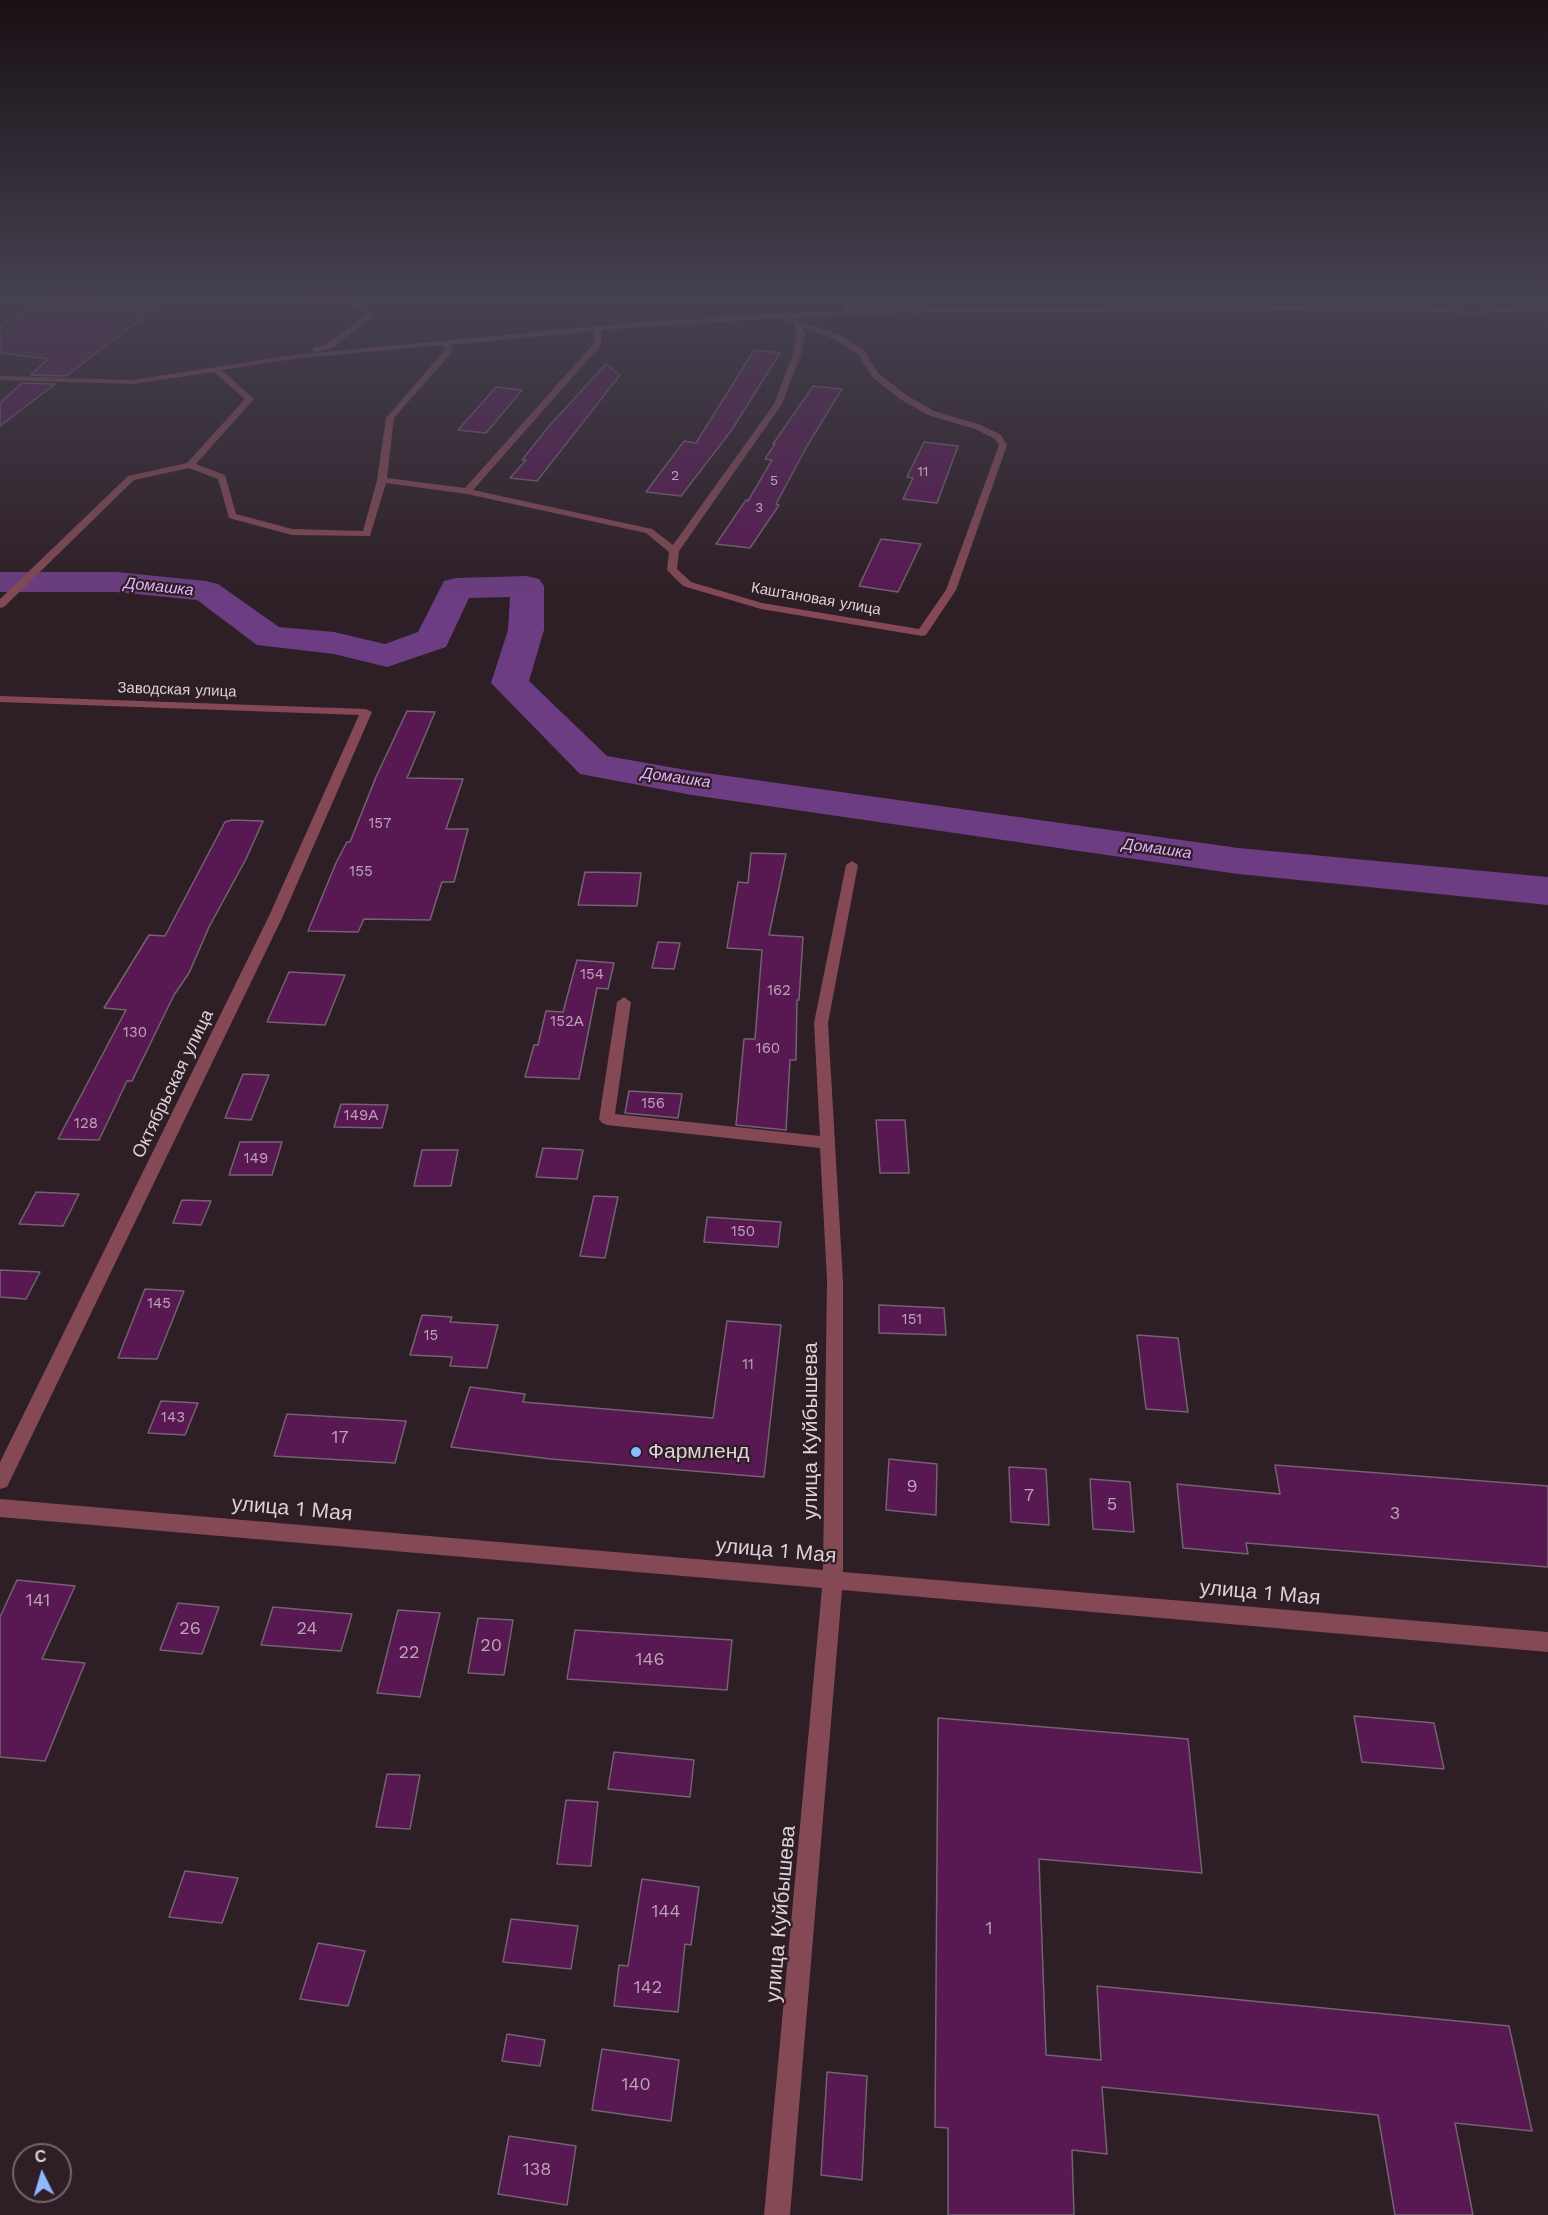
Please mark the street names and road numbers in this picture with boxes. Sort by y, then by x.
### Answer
street label: Каштановая улица [750,579,882,619]
street label: Заводская улица [117,679,237,701]
street label: Октябрьская улица [128,1006,218,1162]
street label: улица Куйбышева [798,1342,824,1520]
street label: улица 1 Мая [231,1491,353,1527]
street label: улица 1 Мая [715,1533,837,1569]
street label: улица 1 Мая [1199,1575,1321,1611]
street label: улица Куйбышева [761,1824,801,2004]

